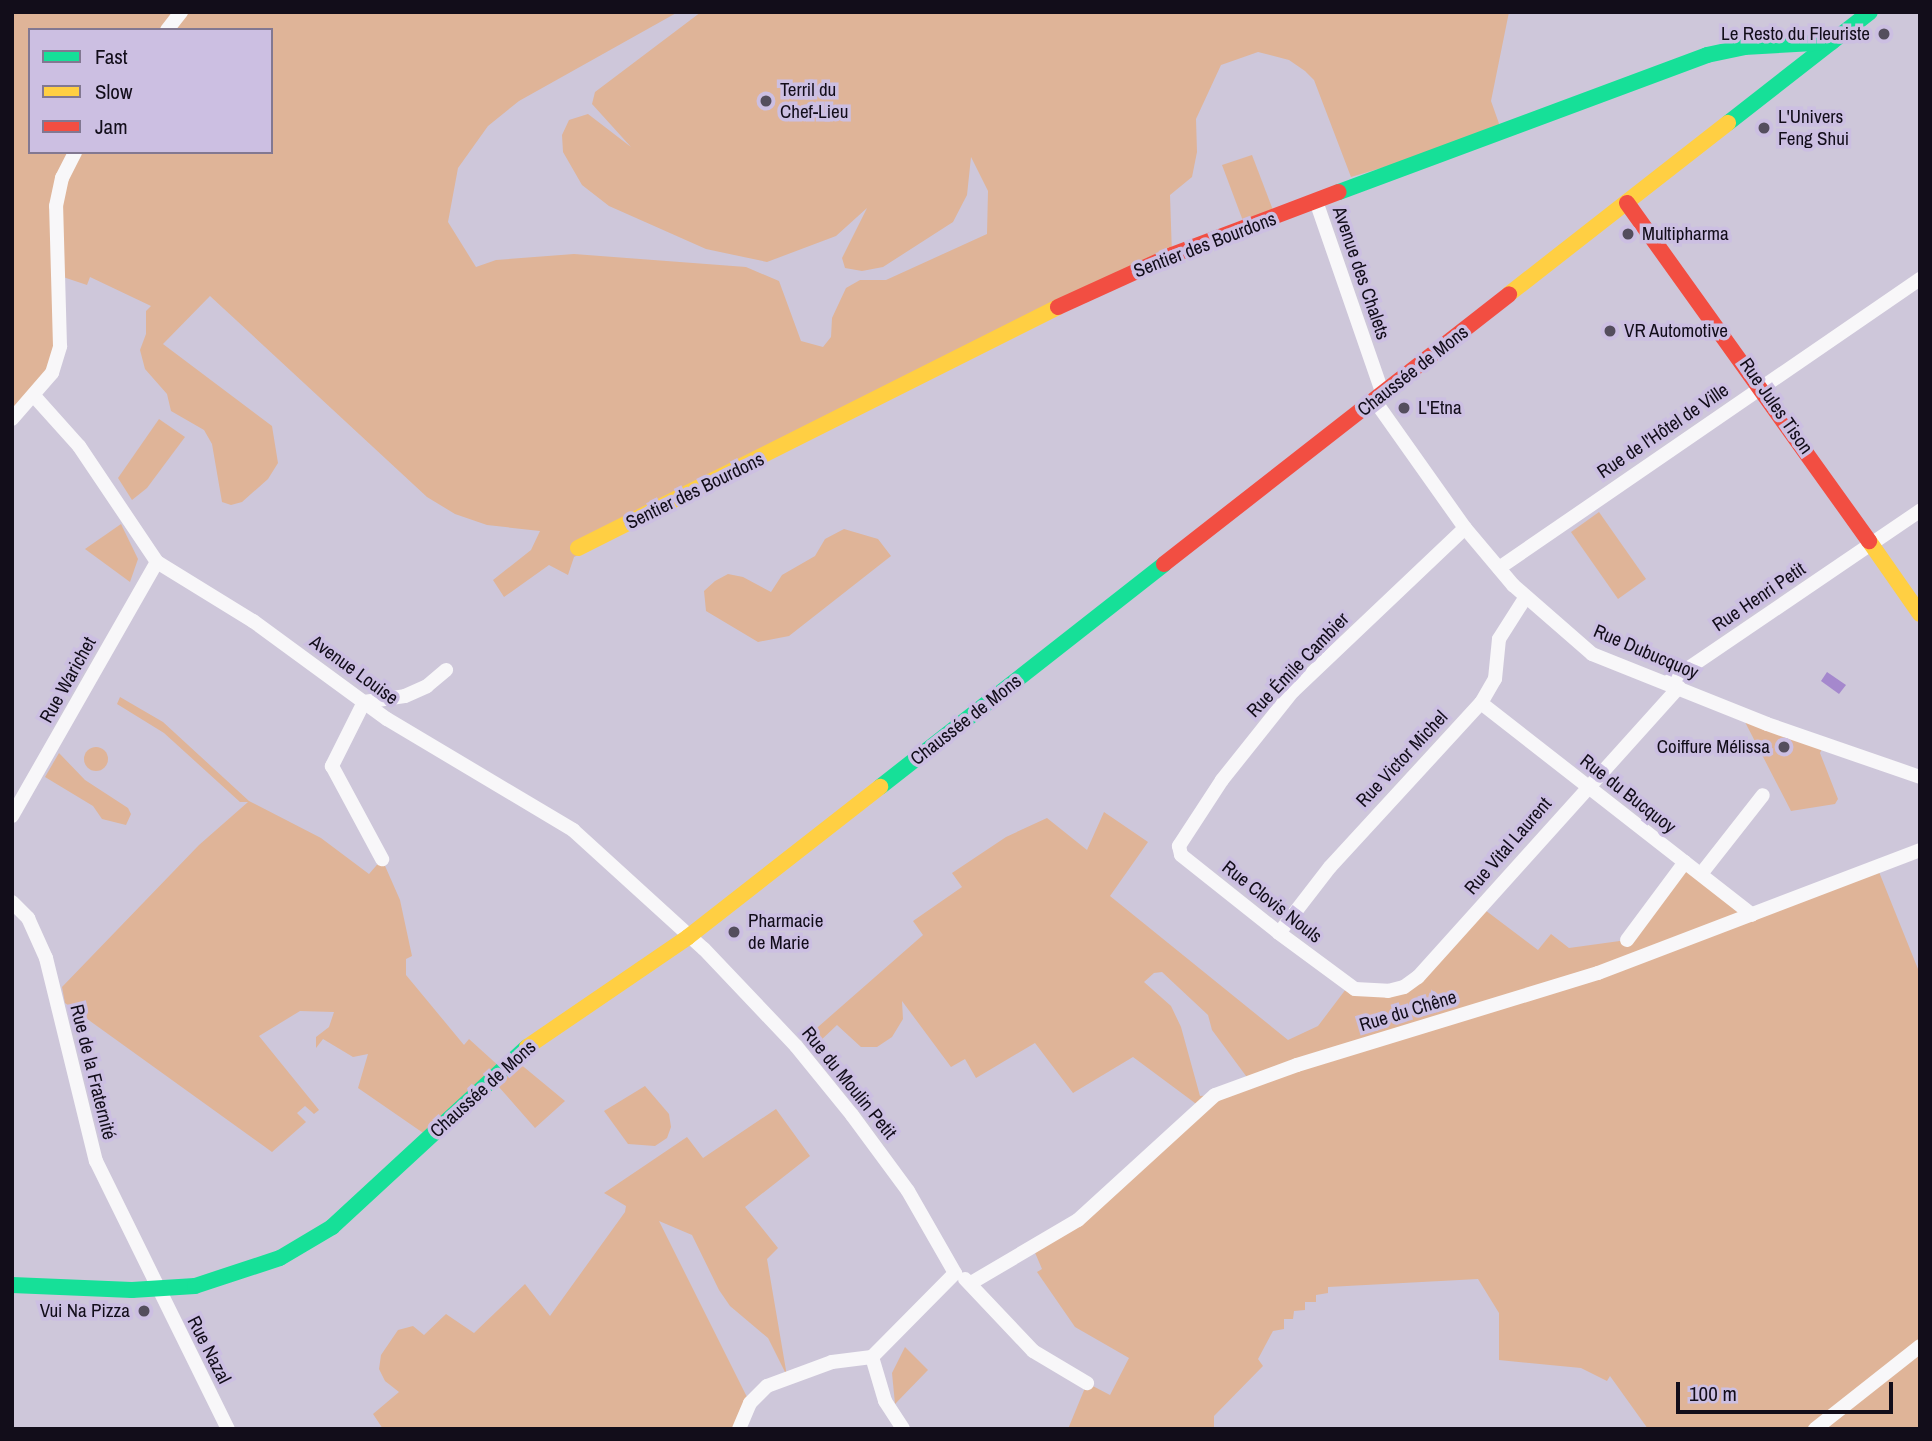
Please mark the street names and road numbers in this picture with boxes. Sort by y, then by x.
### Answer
street label: Avenue des Chalets [1328,203,1394,343]
street label: Sentier des Bourdons [1131,207,1279,283]
street label: Chaussée de Mons [1353,321,1473,421]
street label: Rue Jules Tison [1734,353,1818,459]
street label: Rue de l'Hôtel de Ville [1593,379,1733,483]
street label: Sentier des Bourdons [622,448,768,534]
street label: Rue Henri Petit [1708,558,1810,636]
street label: Rue Émile Cambier [1242,608,1354,722]
street label: Rue Dubucquoy [1590,620,1702,684]
street label: Avenue Louise [305,630,403,710]
street label: Rue Warichet [35,633,101,727]
street label: Chaussée de Mons [906,670,1026,770]
street label: Rue Victor Michel [1352,706,1452,812]
street label: Rue du Bucquoy [1576,750,1680,838]
street label: Rue Vital Laurent [1460,793,1556,899]
street label: Rue Clovis Nouls [1218,856,1326,948]
street label: Rue du Chêne [1357,985,1459,1037]
street label: Rue de la Fraternité [65,1002,121,1142]
street label: Rue du Moulin Petit [797,1022,901,1144]
street label: Chaussée de Mons [425,1036,541,1142]
street label: Rue Nazal [182,1312,236,1388]

